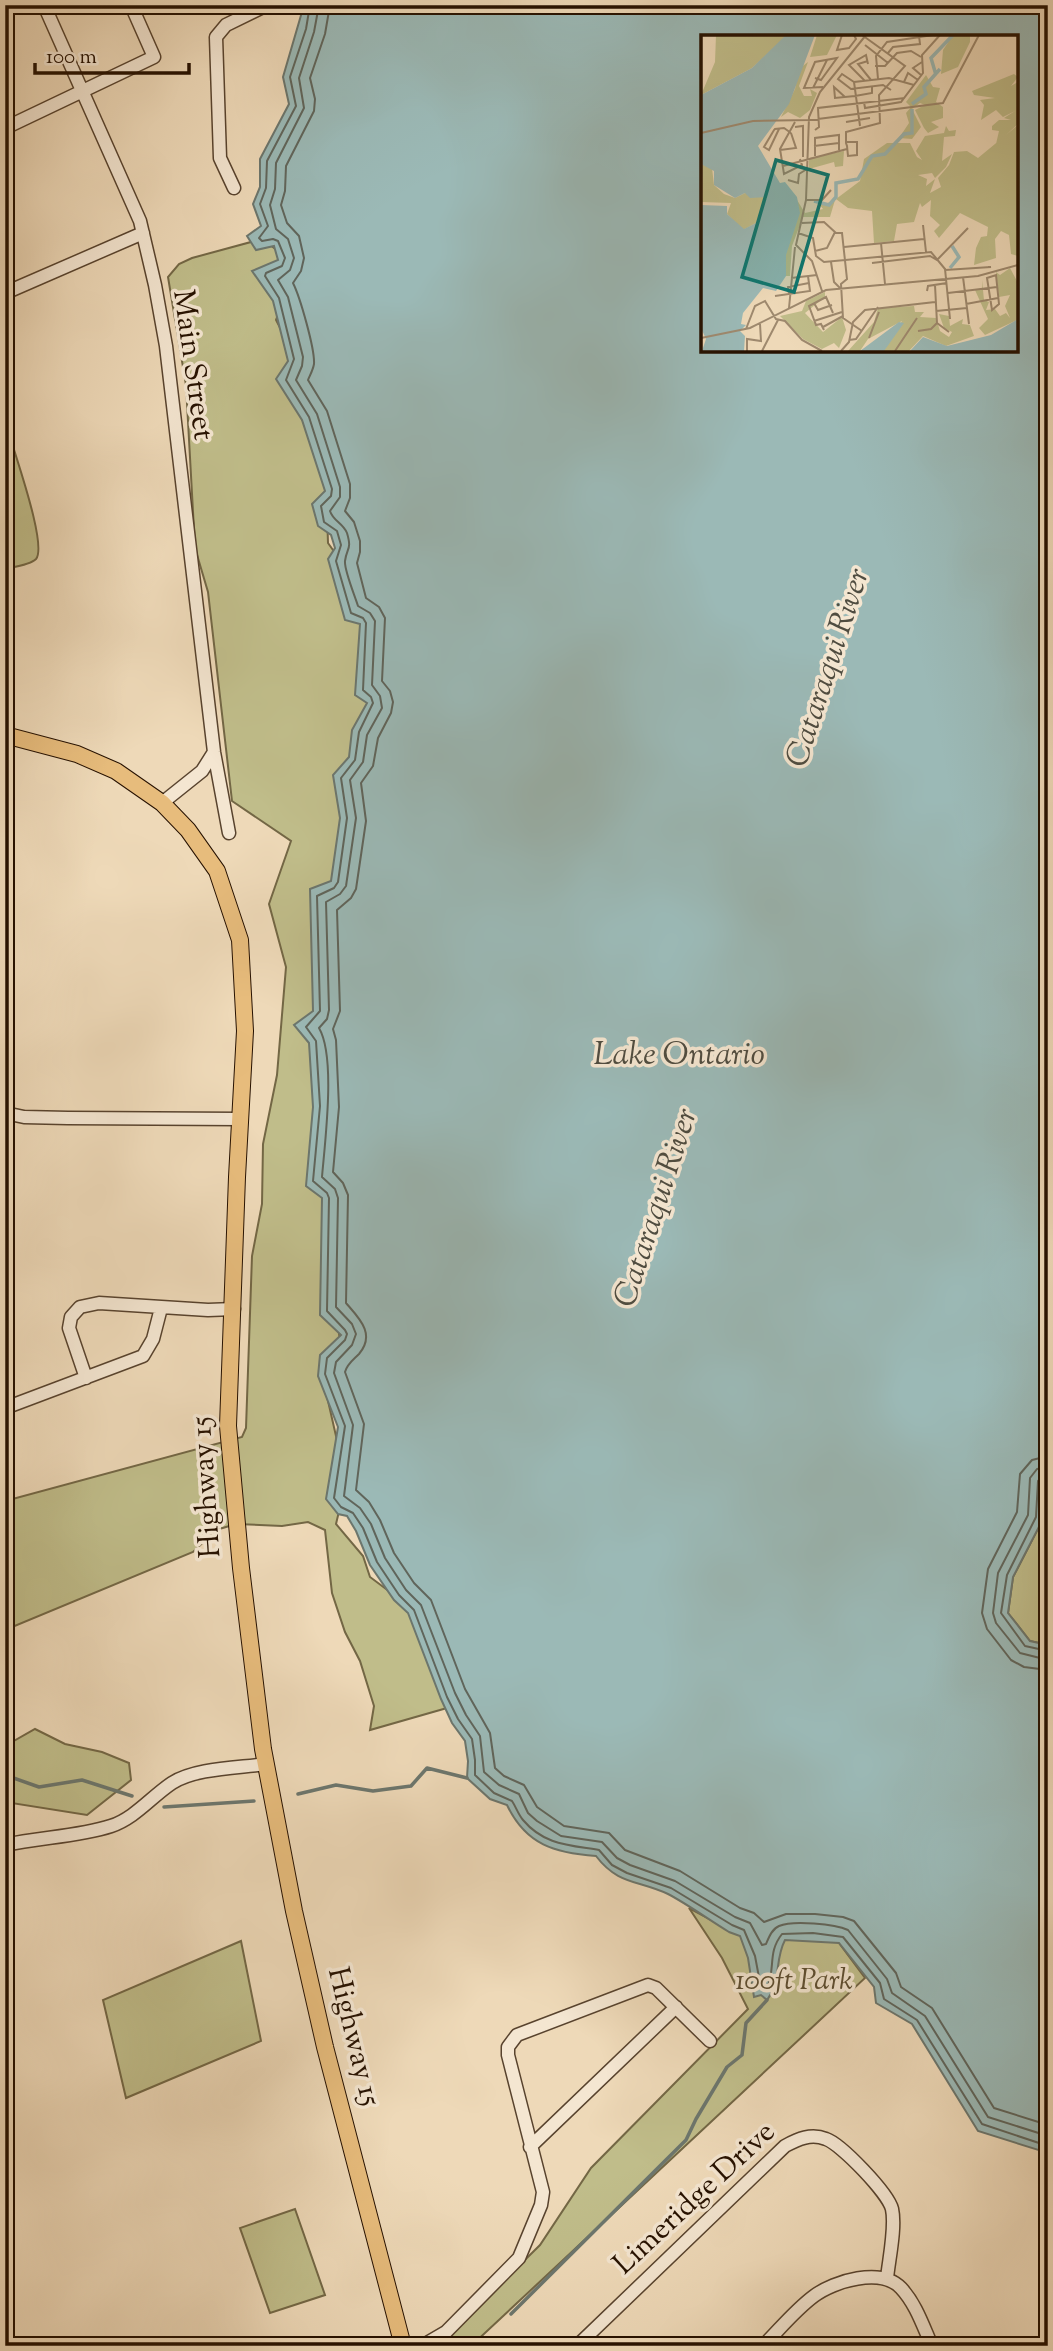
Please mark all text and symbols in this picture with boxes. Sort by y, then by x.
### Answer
scale bar [35,32,189,76]
inset map [701,35,1018,352]
text: 100 m [46,43,97,73]
street label: Main Street [160,287,224,443]
water label: Cataraqui River [775,563,883,773]
water label: Lake Ontario [593,1033,765,1079]
water label: Cataraqui River [603,1103,711,1313]
street label: Highway 15 [181,1415,233,1559]
park label: 100ft Park [735,1960,853,2003]
street label: Highway 15 [315,1963,391,2111]
street label: Limeridge Drive [604,2112,786,2286]

